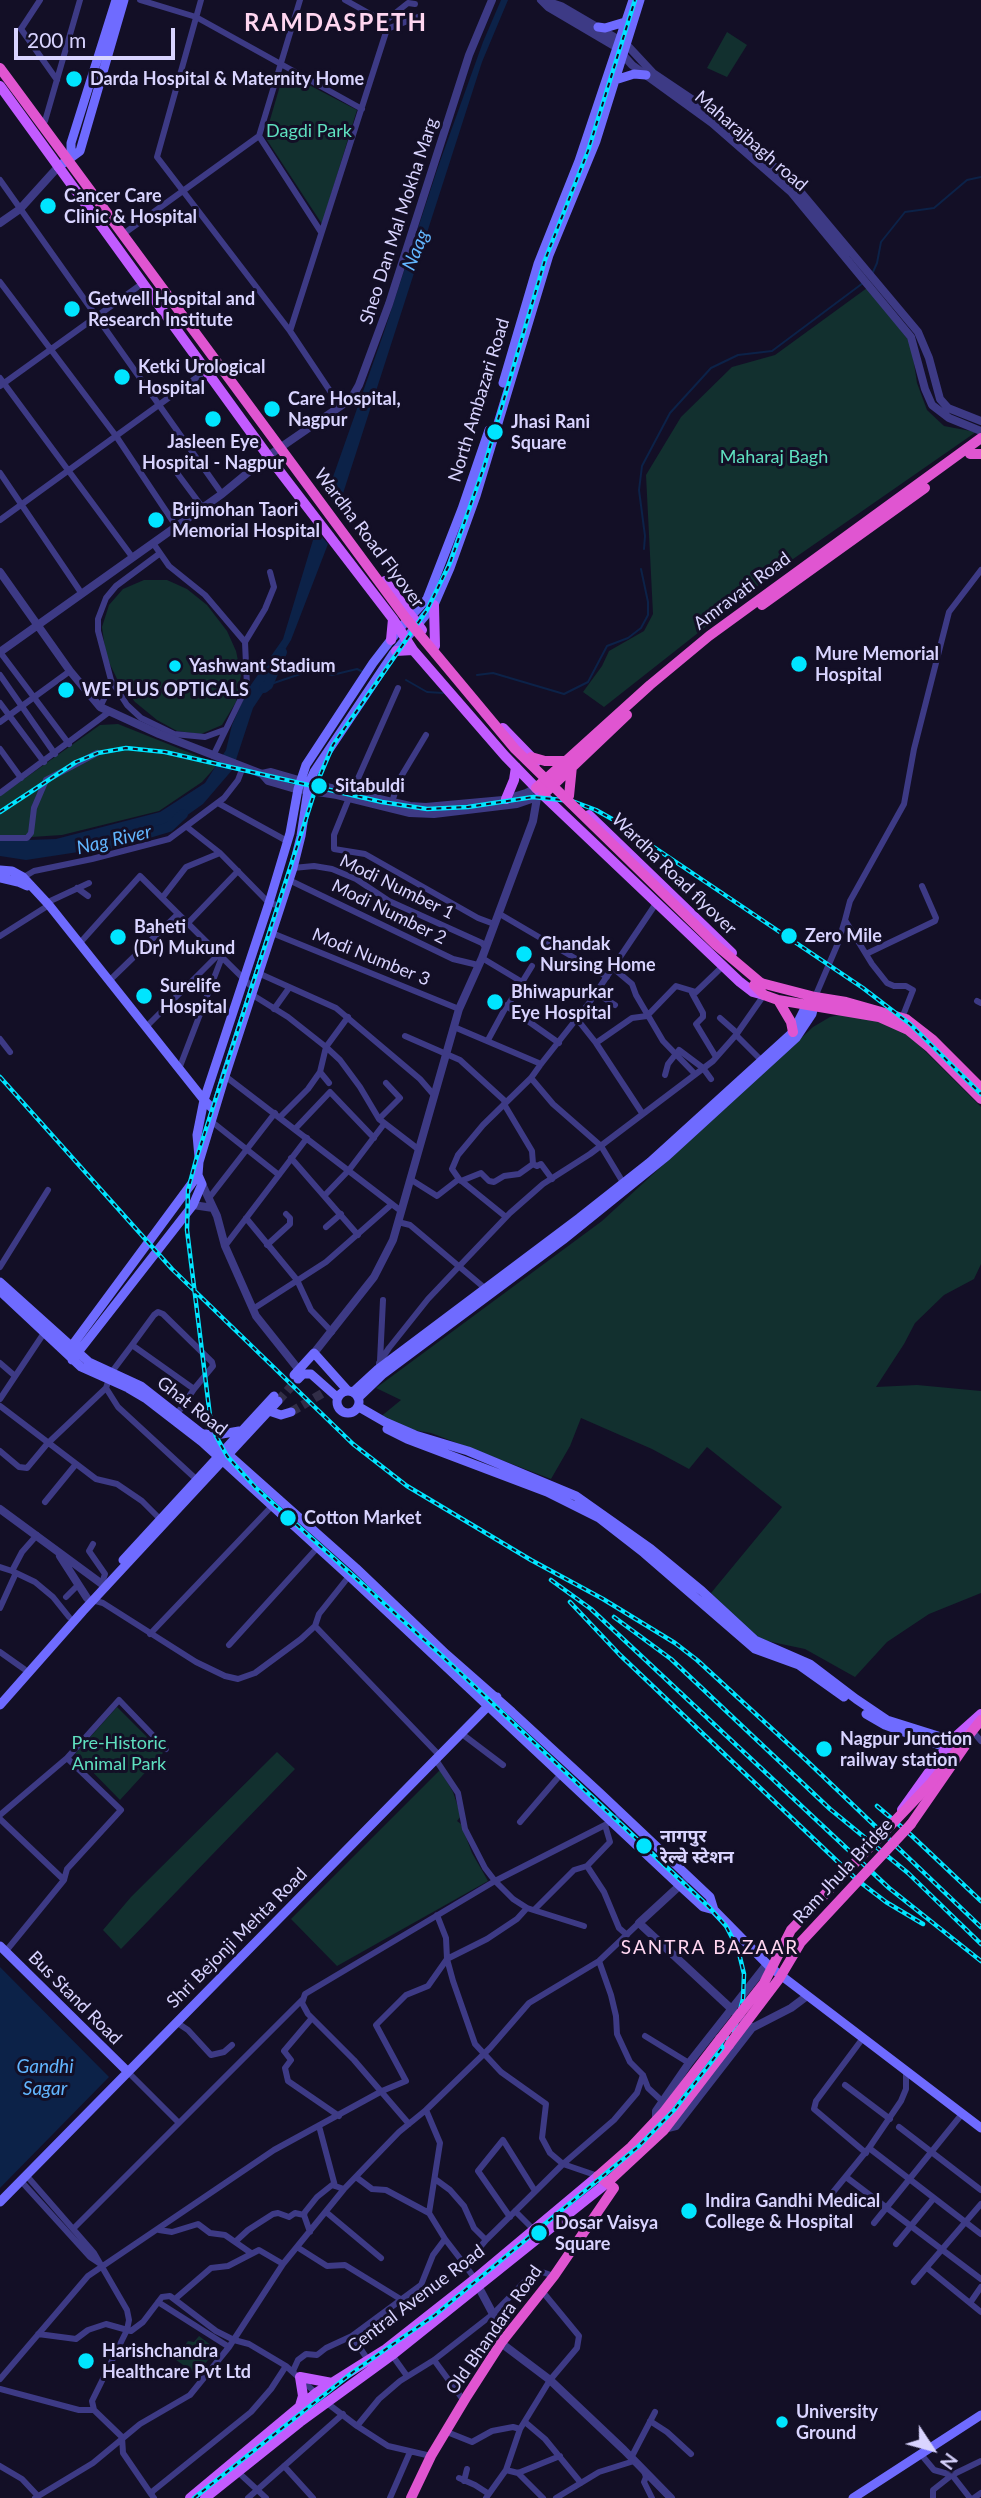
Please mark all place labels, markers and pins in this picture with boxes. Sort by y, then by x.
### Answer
place label: Darda Hospital & Maternity Home [90,68,364,90]
marker: Darda Hospital & Maternity Home [64,69,84,89]
place label: Cancer Care Clinic & Hospital [64,185,197,228]
marker: Cancer Care Clinic & Hospital [38,196,58,216]
place label: Getwell Hospital and Research Institute [88,288,255,330]
marker: Getwell Hospital and Research Institute [62,299,82,319]
place label: Ketki Urological Hospital [138,356,265,398]
marker: Ketki Urological Hospital [112,367,132,387]
place label: Care Hospital, Nagpur [288,388,401,430]
marker: Care Hospital, Nagpur [262,399,282,419]
marker: Jasleen Eye Hospital - Nagpur [203,409,223,429]
place label: Jhasi Rani Square [511,411,590,453]
marker: Jhasi Rani Square [485,422,505,442]
place label: Jasleen Eye Hospital - Nagpur [142,431,284,474]
place label: Brijmohan Taori Memorial Hospital [172,499,320,542]
marker: Brijmohan Taori Memorial Hospital [146,510,166,530]
place label: Mure Memorial Hospital [815,643,939,686]
marker: Mure Memorial Hospital [789,654,809,674]
place label: Yashwant Stadium [189,655,336,677]
marker: Yashwant Stadium [167,658,183,674]
place label: WE PLUS OPTICALS [82,679,249,701]
marker: WE PLUS OPTICALS [56,680,76,700]
place label: Sitabuldi [335,775,405,797]
marker: Sitabuldi [309,776,329,796]
place label: Baheti (Dr) Mukund [134,916,235,958]
place label: Zero Mile [805,925,882,947]
marker: Zero Mile [779,926,799,946]
marker: Baheti (Dr) Mukund [108,927,128,947]
place label: Chandak Nursing Home [540,933,656,976]
marker: Chandak Nursing Home [514,944,534,964]
place label: Surelife Hospital [160,975,227,1018]
place label: Bhiwapurkar Eye Hospital [511,981,613,1024]
marker: Surelife Hospital [134,986,154,1006]
marker: Bhiwapurkar Eye Hospital [485,992,505,1012]
place label: Cotton Market [304,1507,421,1529]
marker: Cotton Market [278,1508,298,1528]
place label: Nagpur Junction railway station [840,1728,972,1770]
marker: Nagpur Junction railway station [814,1739,834,1759]
place label: नागपुर रेल्वे स्टेशन [660,1825,734,1868]
marker: नागपुर रेल्वे स्टेशन [634,1836,654,1856]
place label: Indira Gandhi Medical College & Hospital [705,2190,880,2232]
marker: Indira Gandhi Medical College & Hospital [679,2201,699,2221]
place label: Dosar Vaisya Square [555,2212,658,2254]
marker: Dosar Vaisya Square [529,2223,549,2243]
place label: Harishchandra Healthcare Pvt Ltd [102,2340,251,2382]
marker: Harishchandra Healthcare Pvt Ltd [76,2351,96,2371]
place label: University Ground [796,2401,878,2444]
marker: University Ground [774,2414,790,2430]

